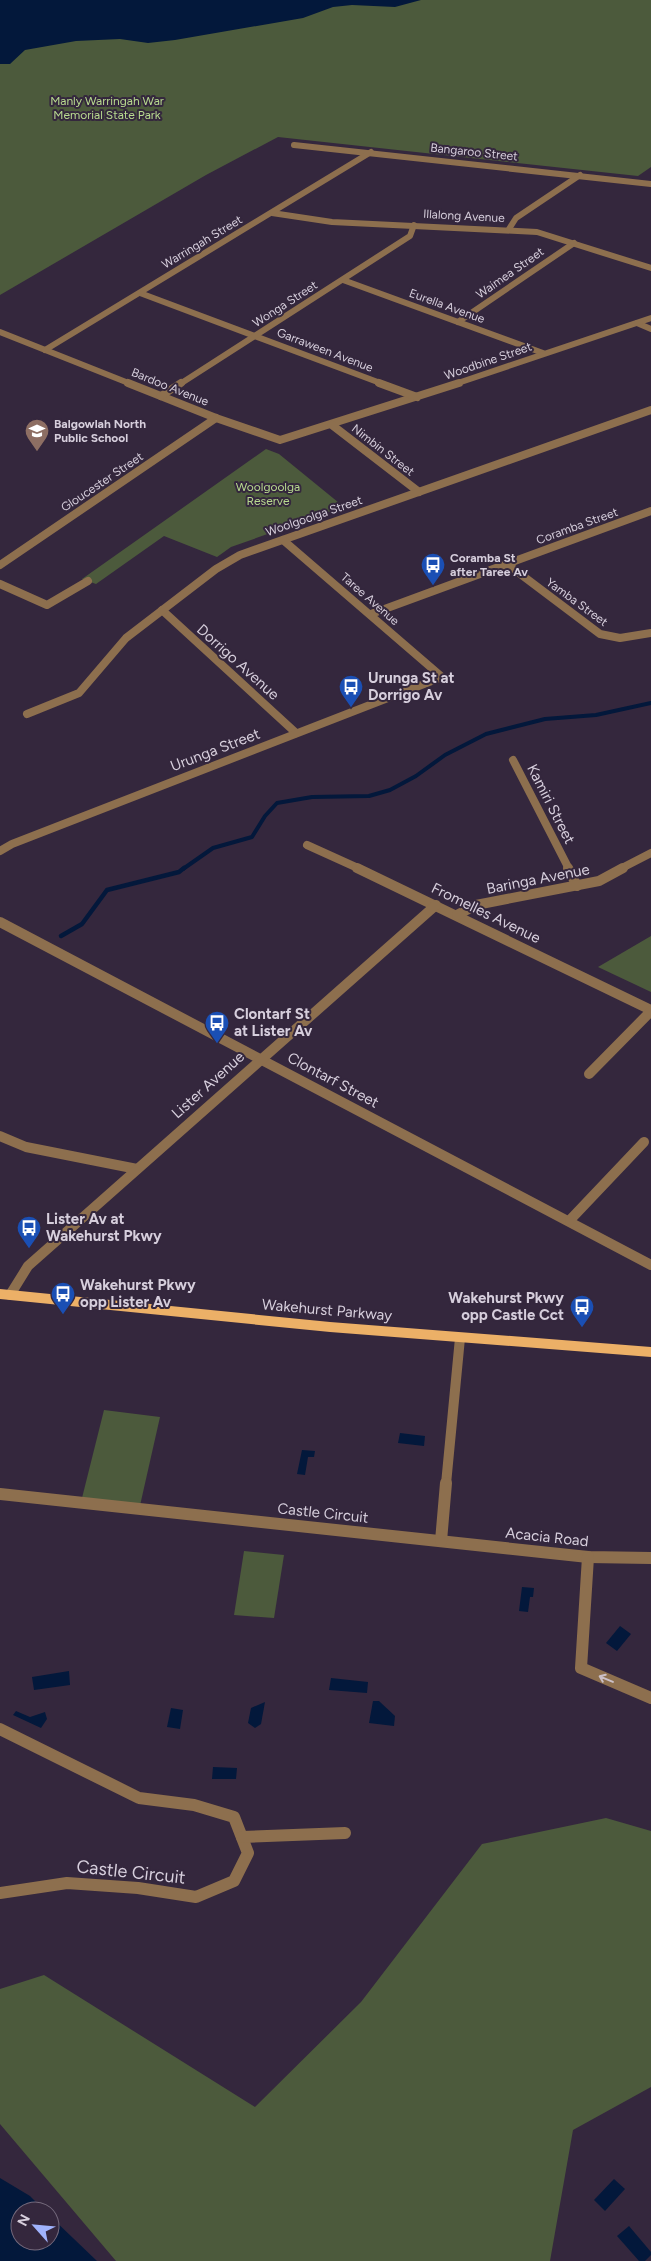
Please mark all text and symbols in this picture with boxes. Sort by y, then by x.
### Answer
park label: Manly Warringah War Memorial State Park [50,94,164,122]
street label: Bangaroo Street [430,140,519,164]
street label: Illalong Avenue [423,207,506,225]
street label: Warringah Street [159,212,245,271]
street label: Waimea Street [473,244,547,302]
street label: Wonga Street [250,278,320,330]
street label: Eurella Avenue [407,286,487,326]
street label: Garraween Avenue [275,325,376,375]
street label: Woodbine Street [442,339,534,383]
street label: Bardoo Avenue [129,365,211,409]
place label: Balgowlah North Public School [54,417,146,445]
school or university icon: Balgowlah North Public School [24,418,50,452]
street label: Nimbin Street [349,421,417,479]
street label: Gloucester Street [58,449,146,515]
park label: Woolgoolga Reserve [236,480,300,508]
street label: Woolgoolga Street [264,493,364,539]
street label: Coramba Street [534,505,620,547]
place label: Coramba St after Taree Av [450,551,528,579]
bus stop icon: Coramba St after Taree Av [420,552,446,586]
street label: Taree Avenue [338,570,402,628]
street label: Yamba Street [544,575,611,629]
street label: Dorrigo Avenue [193,620,283,704]
place label: Urunga St at Dorrigo Av [368,669,455,704]
bus stop icon: Urunga St at Dorrigo Av [338,674,364,708]
street label: Urunga Street [168,725,263,775]
street label: Kamiri Street [523,761,579,847]
street label: Baringa Avenue [485,860,591,898]
street label: Fromelles Avenue [429,879,543,947]
place label: Clontarf St at Lister Av [234,1005,313,1040]
bus stop icon: Clontarf St at Lister Av [204,1010,230,1044]
street label: Lister Avenue [168,1048,248,1122]
street label: Clontarf Street [284,1048,382,1112]
place label: Lister Av at Wakehurst Pkwy [46,1210,162,1245]
bus stop icon: Lister Av at Wakehurst Pkwy [16,1215,42,1249]
place label: Wakehurst Pkwy opp Lister Av [80,1276,196,1311]
bus stop icon: Wakehurst Pkwy opp Lister Av [50,1281,76,1315]
place label: Wakehurst Pkwy opp Castle Cct [448,1289,564,1324]
bus stop icon: Wakehurst Pkwy opp Castle Cct [569,1294,595,1328]
street label: Wakehurst Parkway [261,1295,393,1325]
street label: Castle Circuit [277,1499,370,1527]
street label: Acacia Road [505,1524,589,1550]
one-way arrow [599,1674,614,1684]
street label: Castle Circuit [75,1855,187,1889]
north arrow [10,2201,60,2251]
text: N [14,2212,34,2229]

